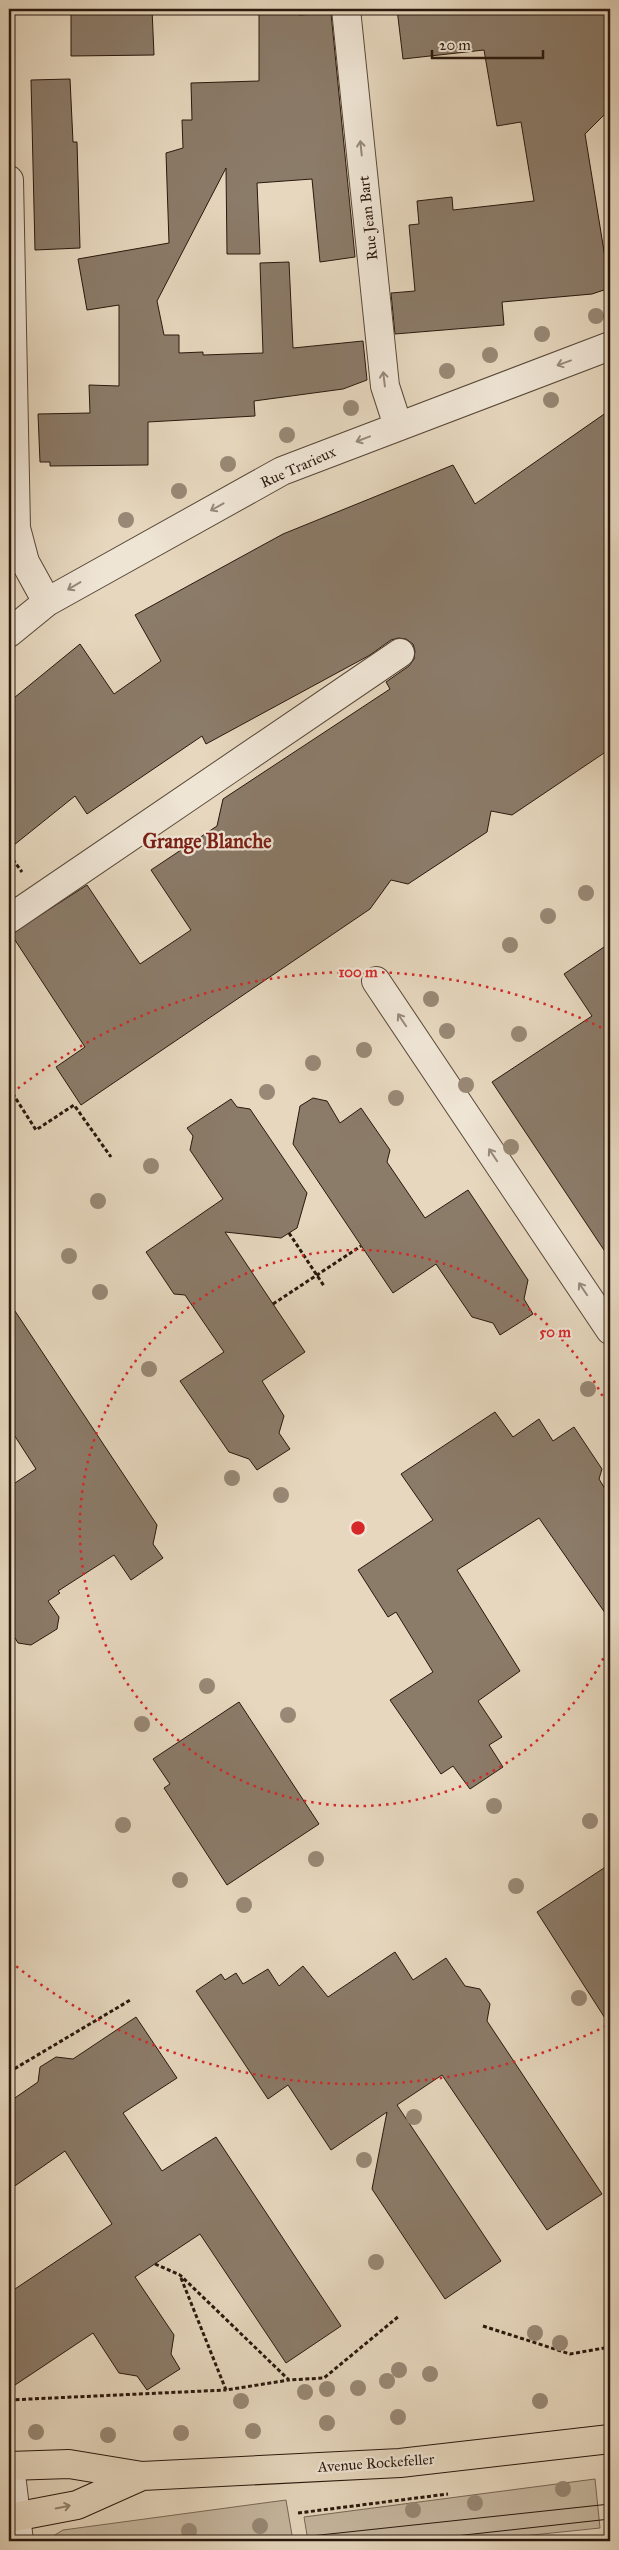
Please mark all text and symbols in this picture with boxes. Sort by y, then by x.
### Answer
scale bar [432,28,543,60]
text: 20 m [439,36,471,54]
one-way arrow [356,140,365,156]
street label: Rue Jean Bart [355,174,382,261]
one-way arrow [557,359,573,368]
one-way arrow [379,371,389,387]
one-way arrow [356,435,372,444]
street label: Rue Trarieux [258,442,339,492]
one-way arrow [210,503,224,513]
one-way arrow [68,581,82,591]
district label: Grange Blanche [142,829,272,854]
text: 100 m [338,963,378,981]
one-way arrow [397,1013,407,1027]
one-way arrow [487,1148,497,1162]
one-way arrow [578,1283,588,1297]
text: 50 m [539,1323,571,1341]
centre of rings [349,1519,367,1537]
street label: Avenue Rockefeller [316,2450,435,2476]
one-way arrow [55,2502,71,2512]

